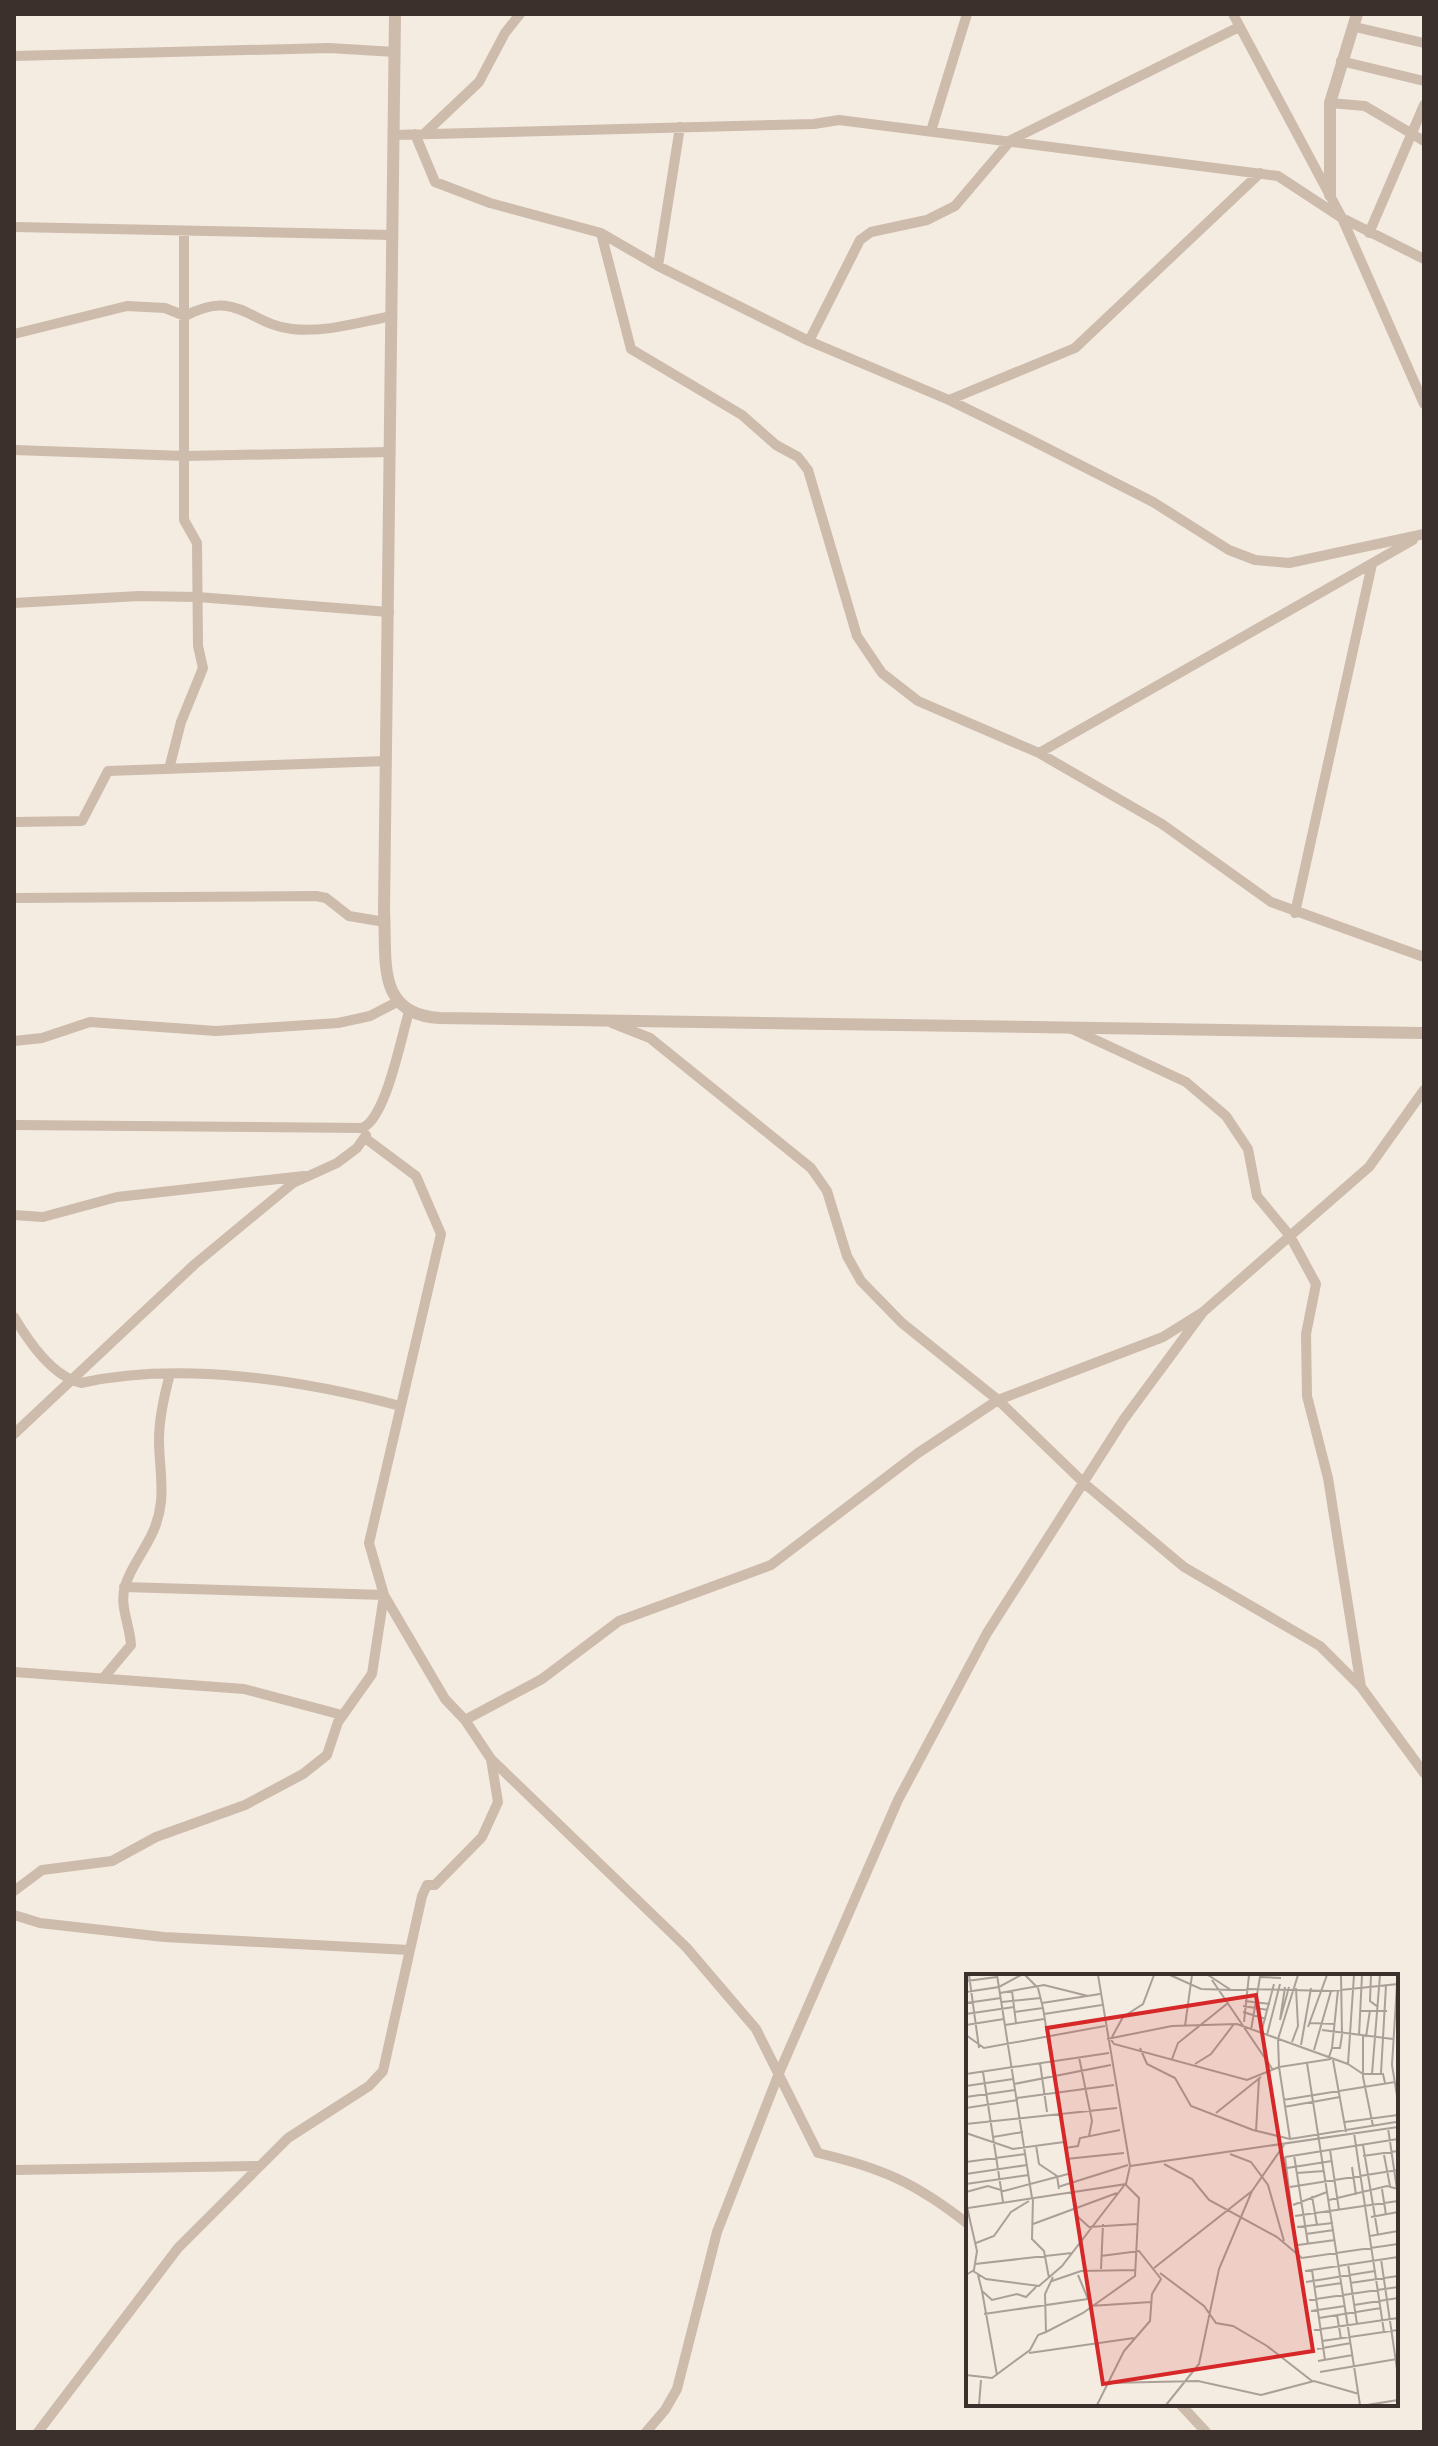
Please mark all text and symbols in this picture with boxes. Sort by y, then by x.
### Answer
inset map [966,1974,1398,2406]

